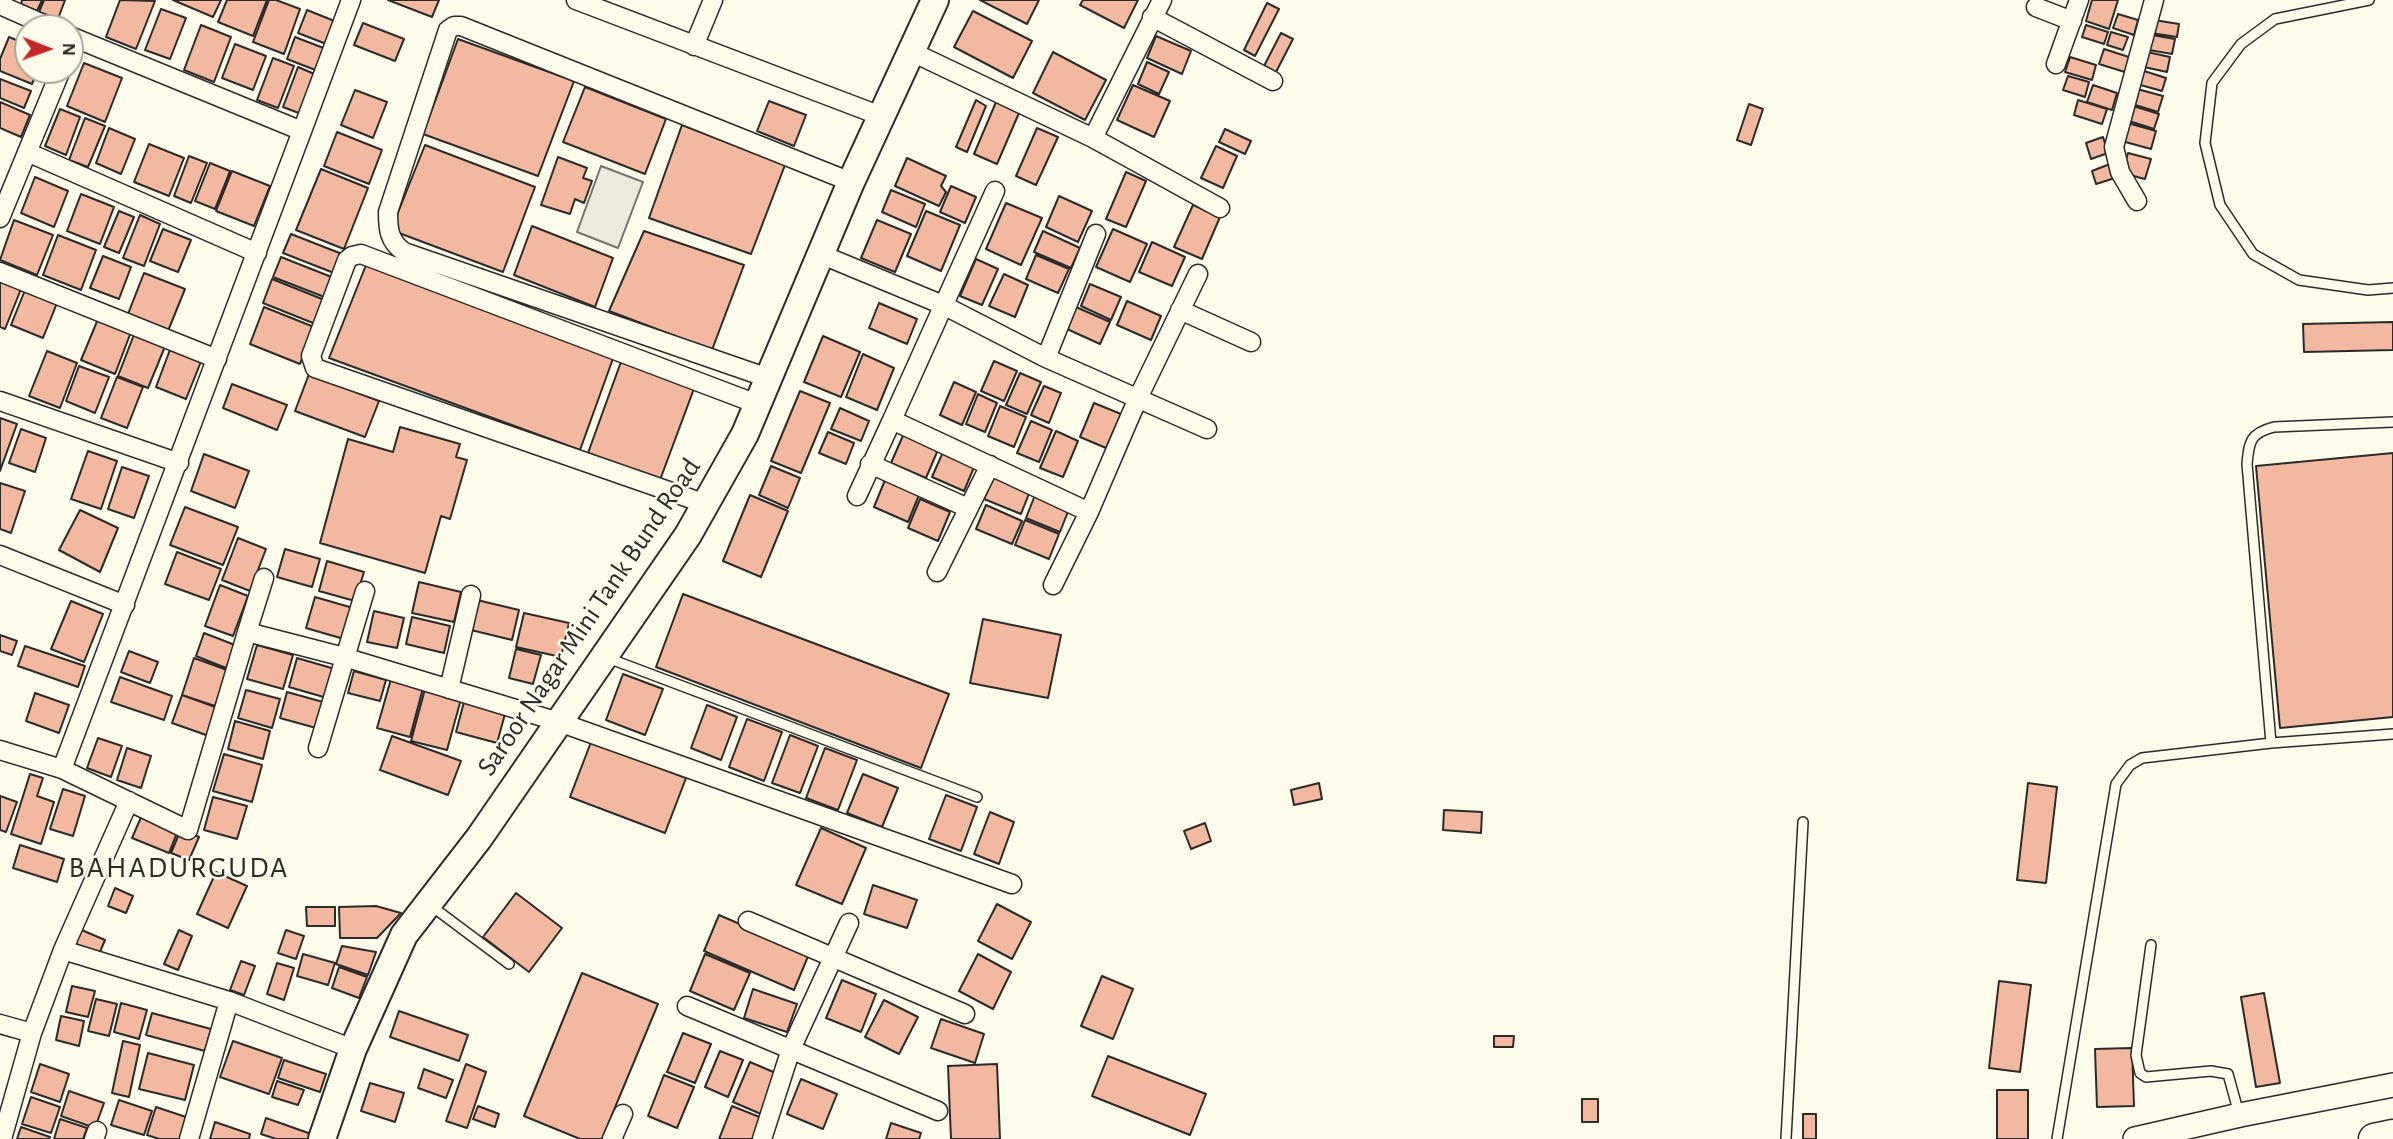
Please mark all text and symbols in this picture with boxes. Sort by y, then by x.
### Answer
north arrow [14,14,84,84]
text: N [59,43,78,56]
street label: Saroor Nagar Mini Tank Bund Road [470,452,708,782]
district label: BAHADURGUDA [70,850,288,886]

